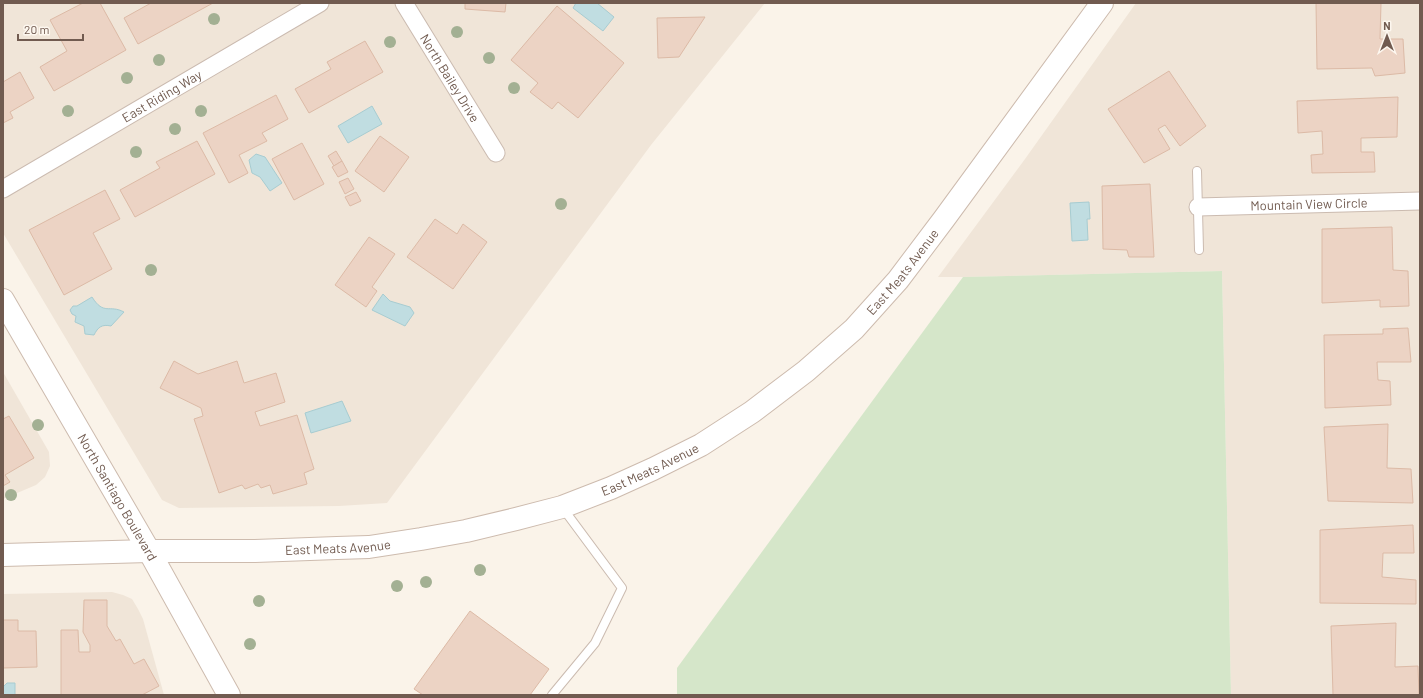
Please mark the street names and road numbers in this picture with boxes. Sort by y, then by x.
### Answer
street label: North Bailey Drive [417,31,483,125]
street label: East Riding Way [119,66,204,126]
street label: Mountain View Circle [1250,194,1368,214]
street label: East Meats Avenue [863,226,942,318]
street label: North Santiago Boulevard [74,431,161,563]
street label: East Meats Avenue [599,440,701,499]
street label: East Meats Avenue [285,536,392,558]

